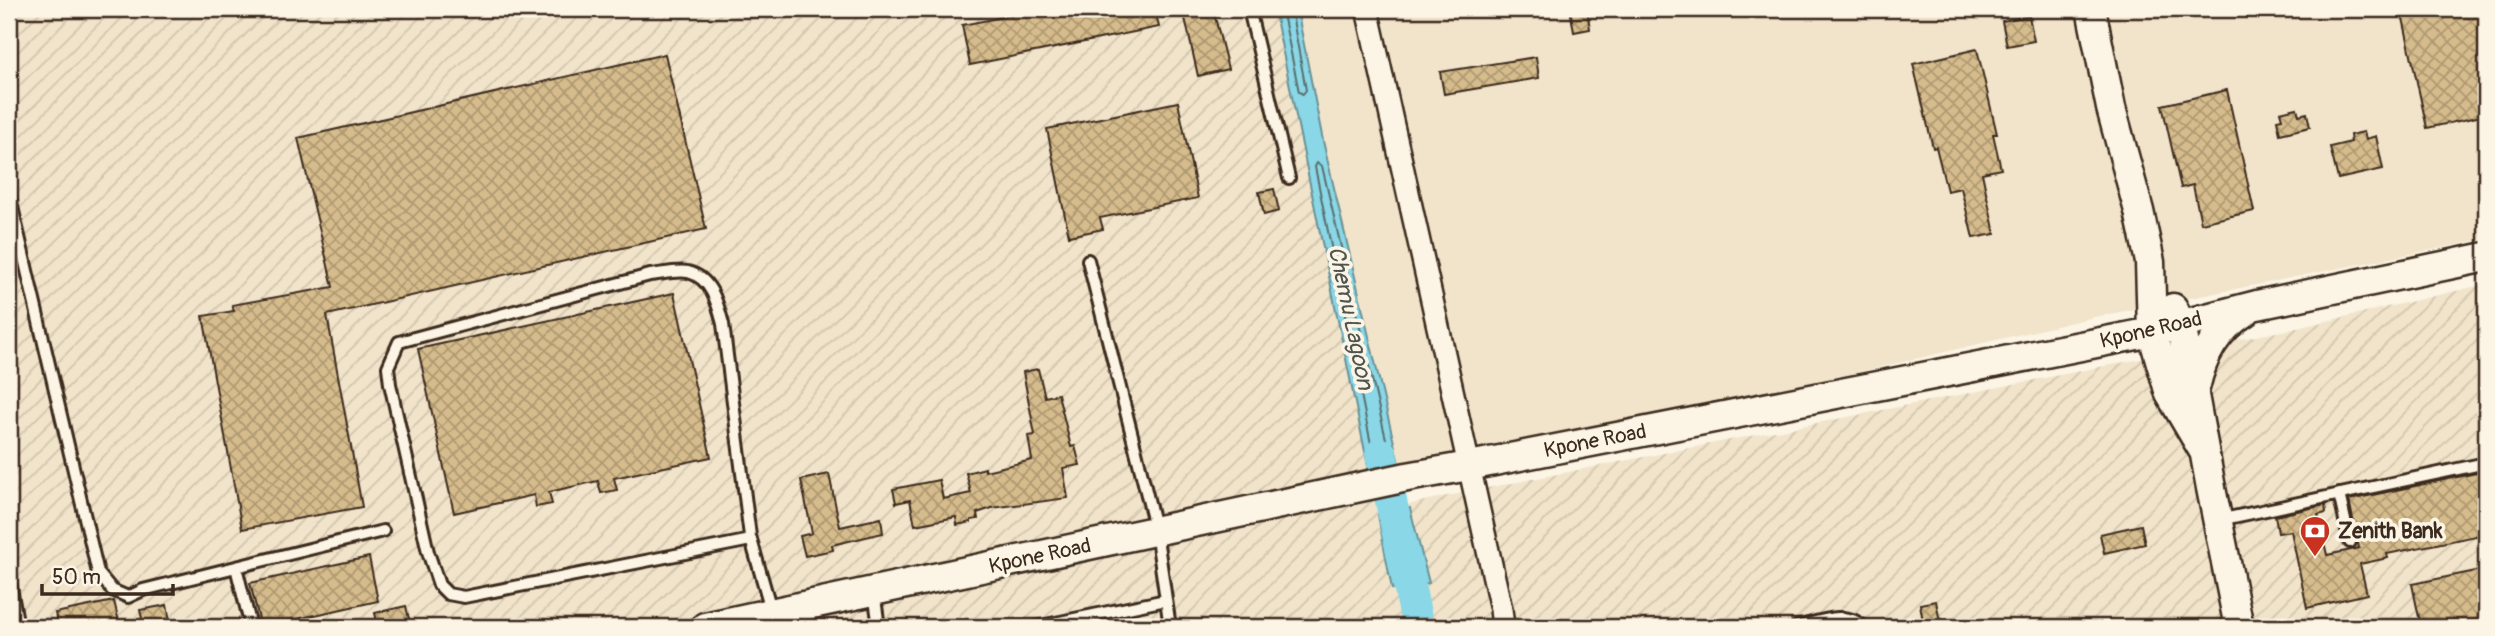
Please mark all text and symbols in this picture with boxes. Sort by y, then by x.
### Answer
water label: Chemu Lagoon [1322,244,1381,393]
street label: Kpone Road [2097,305,2205,355]
street label: Kpone Road [1541,418,1649,464]
bank icon: Zenith Bank [2298,514,2332,558]
place label: Zenith Bank [2338,518,2443,545]
street label: Kpone Road [986,532,1094,580]
scale bar [42,552,173,596]
text: 50 m [52,564,101,591]

